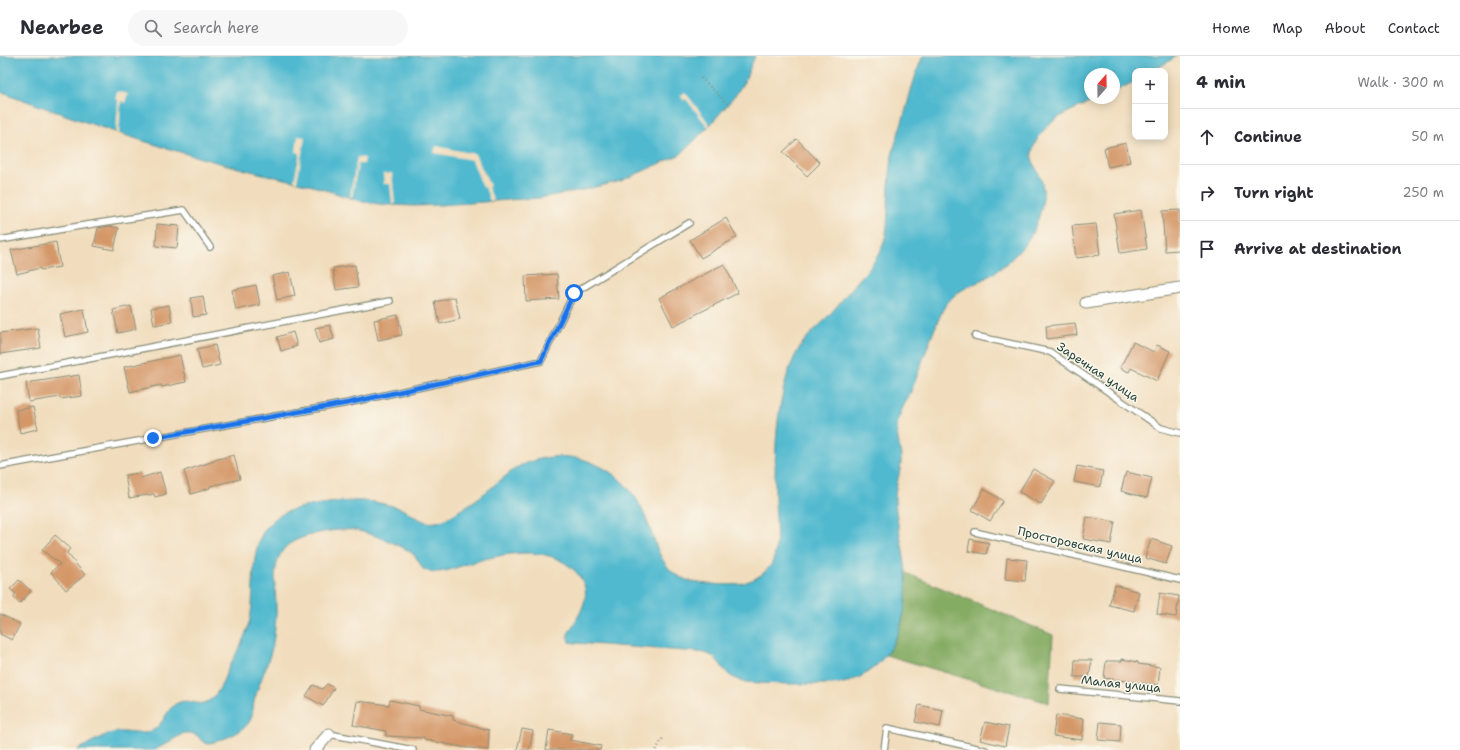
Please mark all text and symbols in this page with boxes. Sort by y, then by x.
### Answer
search box [128,10,408,46]
text: Nearbee [20,15,104,40]
icon: search [142,17,164,39]
text: Search here [174,18,259,38]
text: Home [1212,19,1251,37]
text: Map [1273,19,1303,37]
text: About [1325,19,1366,37]
text: Contact [1388,19,1440,37]
north arrow [1084,68,1120,104]
map controls [1132,68,1168,140]
button: + [1132,68,1168,104]
text: 4 min [1196,71,1246,93]
text: Walk · 300 m [1357,74,1444,91]
button: − [1132,104,1168,140]
icon: ahead [1196,126,1218,148]
text: Continue [1234,127,1302,147]
text: 50 m [1411,128,1444,145]
icon: right [1196,182,1218,204]
text: Turn right [1234,183,1314,203]
text: 250 m [1403,184,1444,201]
icon: arrive [1196,238,1218,260]
text: Arrive at destination [1234,239,1402,259]
route start [565,284,583,302]
street label: Заречная улица [1054,339,1143,406]
route end [144,429,162,447]
street label: Просторовская улица [1016,523,1145,567]
street label: Малая улица [1080,672,1162,696]

